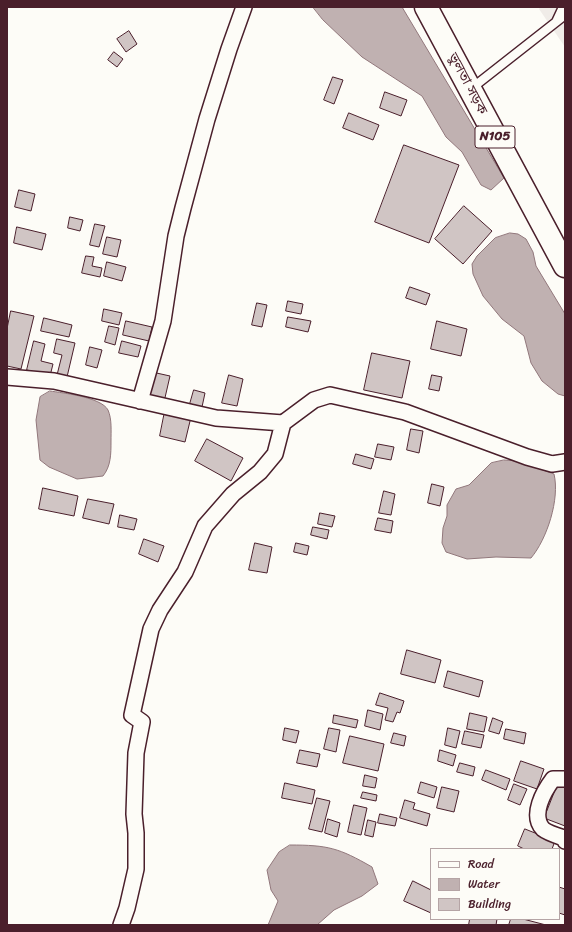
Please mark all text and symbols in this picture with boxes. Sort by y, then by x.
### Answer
street label: ভুলতা সড়ক [444,50,490,118]
road number: N105 [475,126,515,148]
legend [430,848,560,920]
text: Road [468,853,494,875]
text: Water [468,873,500,895]
text: Building [468,893,511,915]

